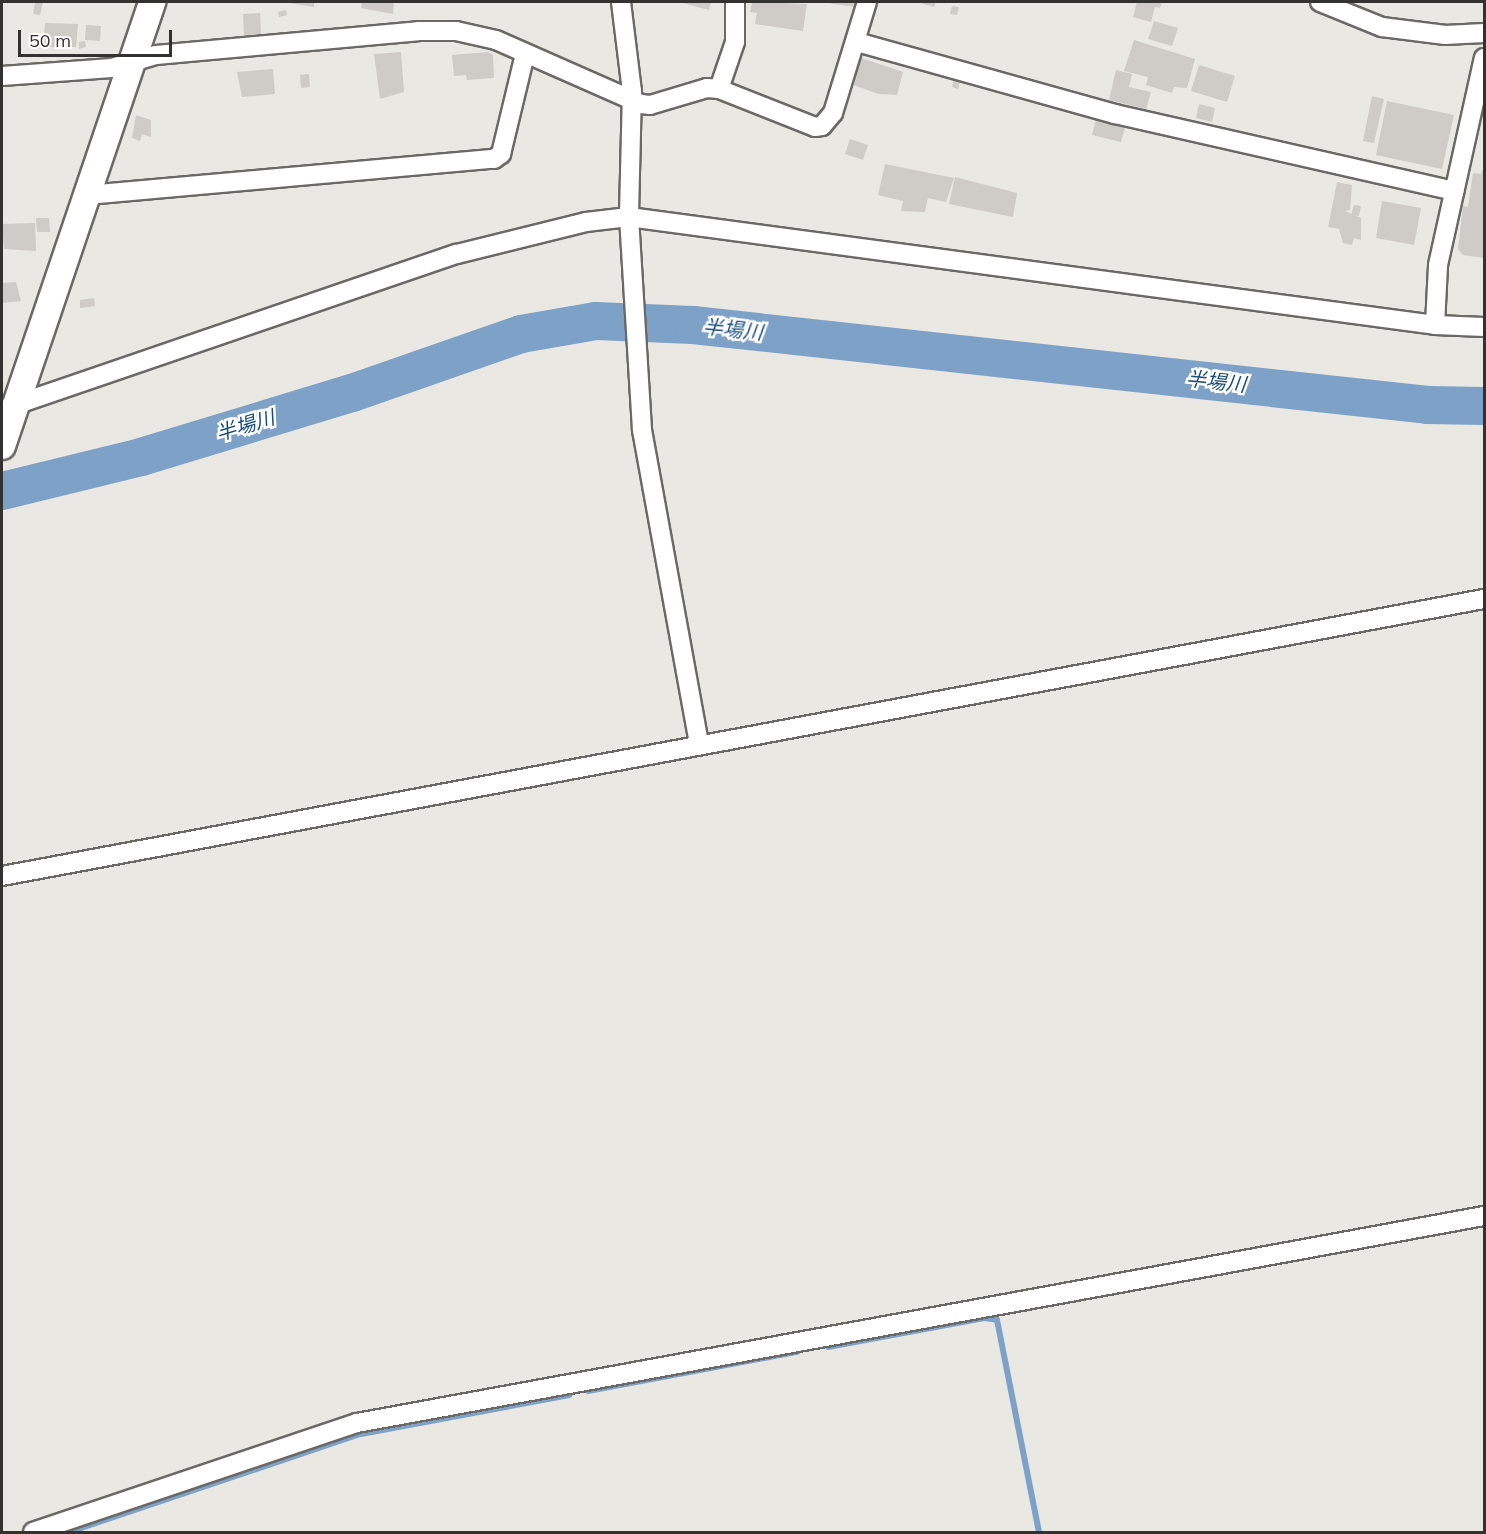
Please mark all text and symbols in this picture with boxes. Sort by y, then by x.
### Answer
scale bar [21,18,176,56]
text: 50 m [29,29,71,52]
water label: 半場川 [702,314,764,344]
water label: 半場川 [1185,366,1247,396]
water label: 半場川 [213,405,277,445]

